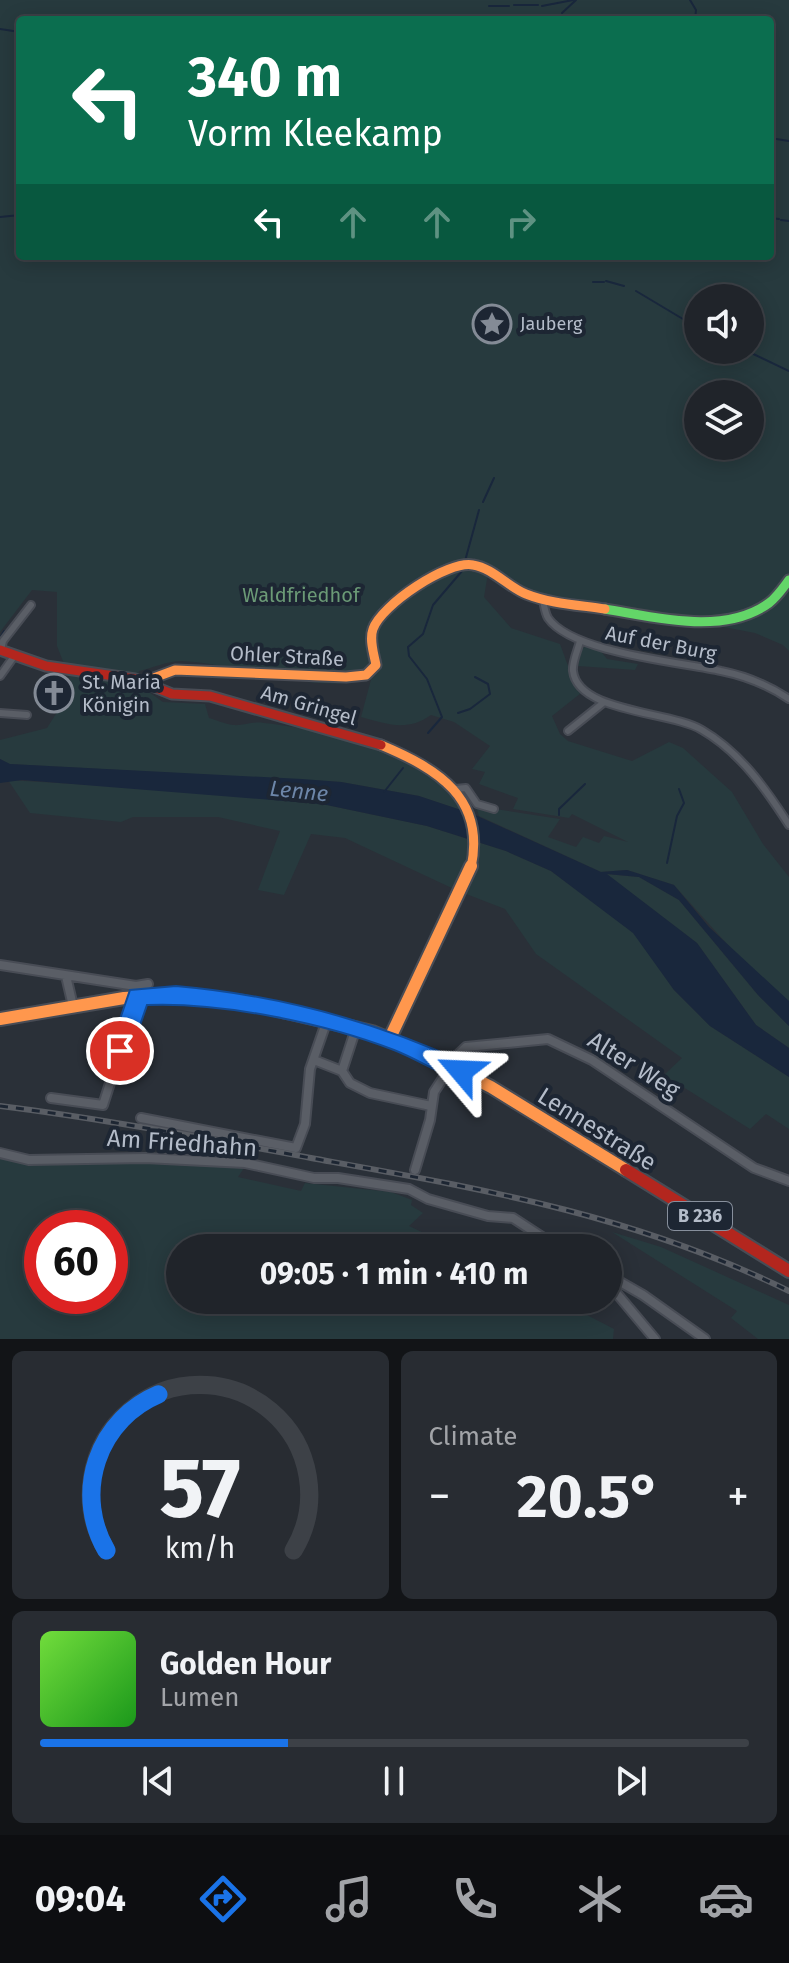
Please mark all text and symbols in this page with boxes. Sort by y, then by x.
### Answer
text: 340 m [188,44,342,111]
icon: left [56,48,160,152]
text: Vorm Kleekamp [188,112,443,156]
icon: left [247,200,291,244]
icon: ahead [331,200,375,244]
icon: ahead [415,200,459,244]
icon: right [499,200,543,244]
map controls [684,284,764,460]
button: sound [684,284,764,364]
place icon: Jauberg [471,303,513,345]
place label: Jauberg [520,313,583,335]
button: layers [684,380,764,460]
park label: Waldfriedhof [242,583,361,607]
street label: Auf der Burg [603,620,719,666]
street label: Ohler Straße [229,641,345,671]
place label: St. Maria Königin [82,670,161,717]
church icon: St. Maria Königin [33,672,75,714]
street label: Am Gringel [258,680,360,730]
water label: Lenne [268,775,330,807]
pin [86,1017,154,1085]
street label: Alter Weg [583,1026,686,1104]
icon: arrive [98,1029,142,1073]
position arrow [419,1029,503,1113]
street label: Lennestraße [533,1082,661,1176]
street label: Am Friedhahn [106,1124,258,1162]
road number: B 236 [668,1202,732,1230]
speed limit sign: 60 [24,1210,128,1314]
text: 09:05 · 1 min · 410 m [260,1256,528,1292]
text: Climate [429,1421,517,1452]
text: 57 [160,1439,241,1539]
text: 20.5° [517,1461,661,1533]
text: − [429,1470,451,1523]
text: + [727,1470,749,1523]
text: km/h [165,1531,236,1566]
text: Golden Hour [160,1646,331,1682]
text: Lumen [160,1682,239,1713]
icon: previous [136,1759,180,1803]
icon: pause [372,1759,416,1803]
icon: next [609,1759,653,1803]
icon: directions [195,1871,251,1927]
icon: music [321,1871,377,1927]
icon: phone [447,1871,503,1927]
icon: climate [572,1871,628,1927]
icon: car [698,1871,754,1927]
text: 09:04 [35,1877,126,1921]

